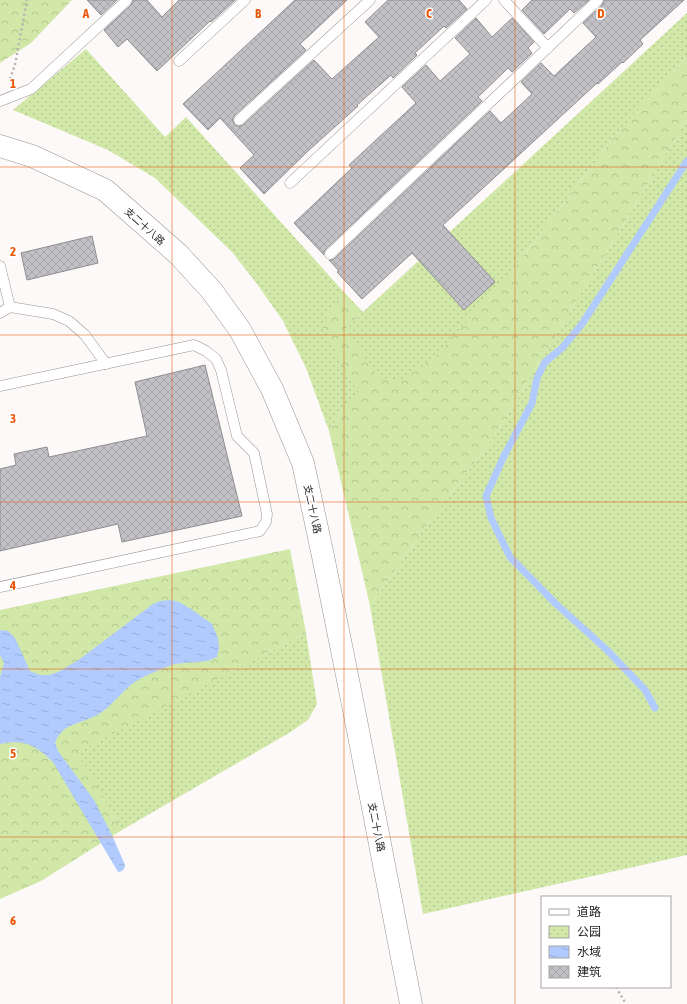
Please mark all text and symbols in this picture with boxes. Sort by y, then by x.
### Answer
text: A [82,6,90,21]
text: B [255,6,262,21]
text: C [426,6,432,21]
text: D [597,6,605,21]
text: 1 [10,76,16,91]
street label: 支二十八路 [122,206,167,247]
text: 2 [10,244,16,259]
text: 3 [10,411,16,426]
street label: 支二十八路 [302,484,323,535]
text: 4 [9,578,16,593]
text: 5 [10,746,16,761]
street label: 支二十八路 [366,802,387,853]
legend [541,896,671,988]
text: 道路 [577,905,601,919]
text: 6 [10,913,16,928]
text: 公园 [577,925,601,939]
text: 水域 [577,945,601,959]
text: 建筑 [577,965,601,979]

